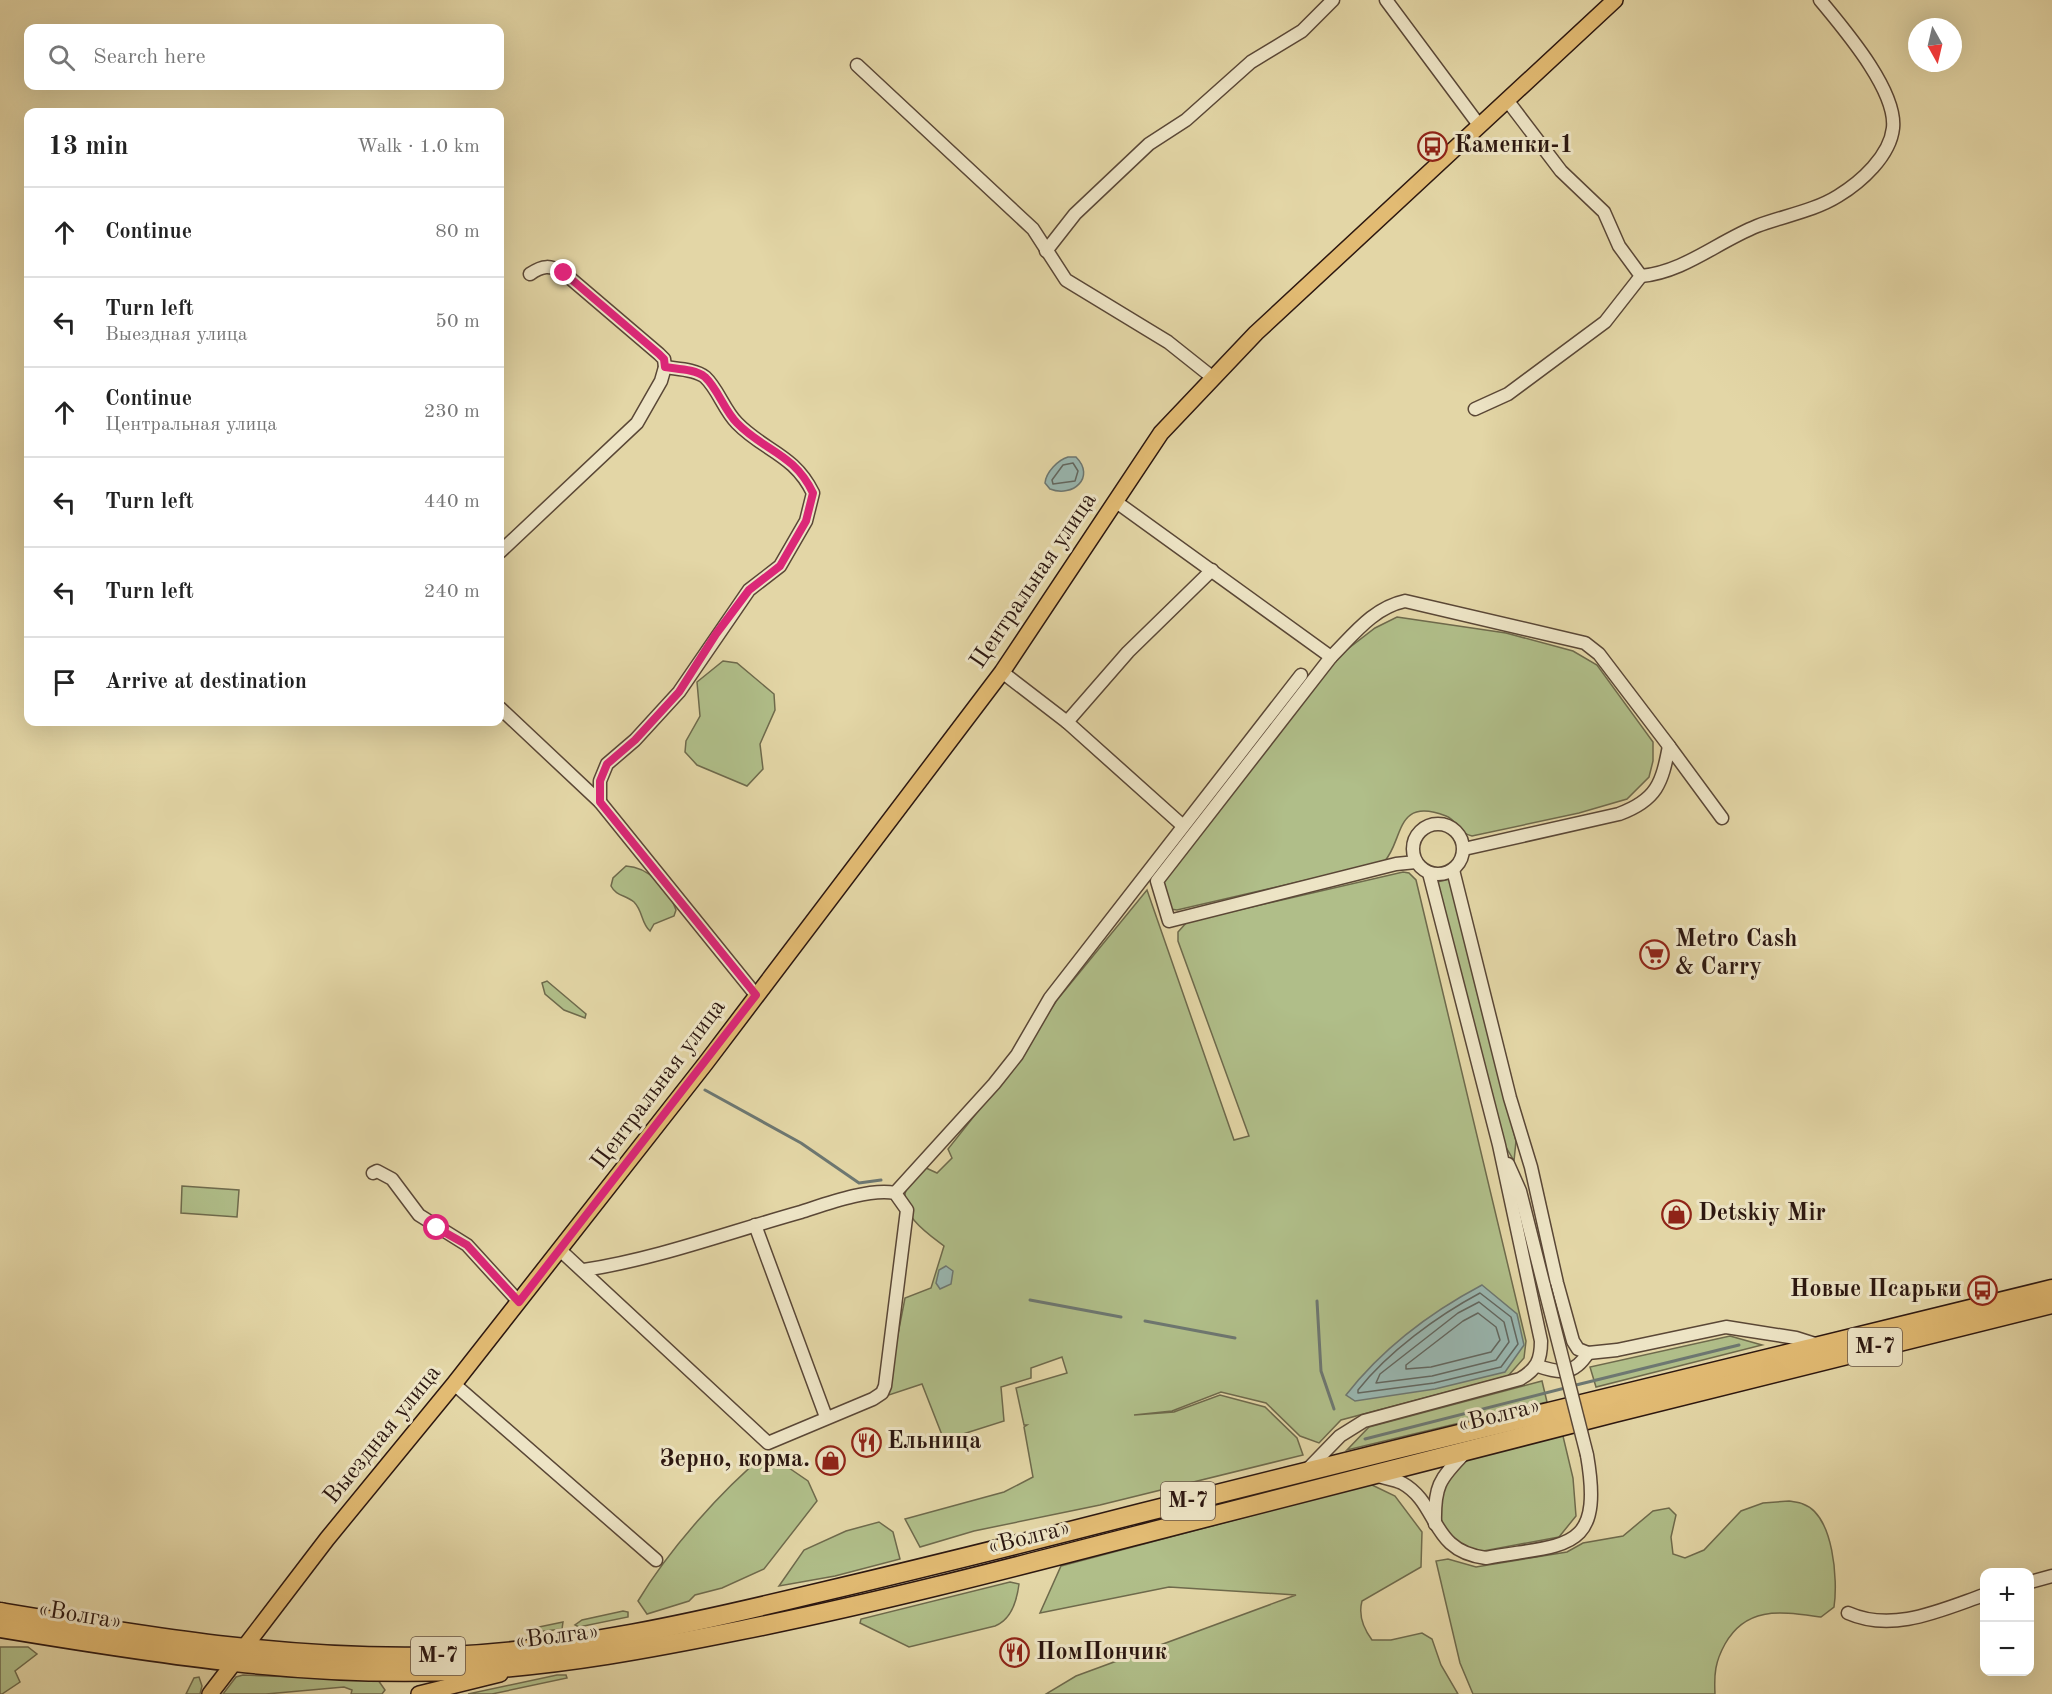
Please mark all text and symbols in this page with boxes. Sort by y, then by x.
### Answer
north arrow [1908,18,1962,72]
search box [24,24,504,90]
icon: search [45,41,78,74]
text: Search here [93,46,206,68]
bus stop icon: Каменки-1 [1417,130,1449,162]
text: 13 min [48,134,128,160]
place label: Каменки-1 [1454,134,1573,158]
text: Walk · 1.0 km [357,137,480,157]
icon: ahead [48,216,81,249]
text: Continue [105,221,192,243]
text: 80 m [435,222,480,242]
route end [550,259,576,285]
text: Turn left [105,298,194,320]
icon: left [48,306,81,339]
text: 50 m [435,312,480,332]
text: Выездная улица [105,325,248,345]
text: Continue [105,388,192,410]
icon: ahead [48,396,81,429]
text: 230 m [424,402,480,422]
text: Центральная улица [105,415,277,435]
icon: left [48,486,81,519]
street label: Центральная улица [966,489,1102,673]
text: Turn left [105,491,194,513]
text: 440 m [424,492,480,512]
icon: left [48,576,81,609]
text: Turn left [105,581,194,603]
text: 240 m [424,582,480,602]
icon: arrive [48,666,81,699]
text: Arrive at destination [105,671,307,693]
place label: Metro Cash & Carry [1675,928,1797,980]
supermarket icon: Metro Cash & Carry [1638,938,1670,970]
street label: Центральная улица [587,995,731,1175]
shop icon: Detskiy Mir [1661,1198,1693,1230]
place label: Detskiy Mir [1698,1202,1826,1226]
route start [423,1214,449,1240]
bus stop icon: Новые Псарьки [1967,1274,1999,1306]
place label: Новые Псарьки [1790,1278,1962,1302]
road number: М-7 [1848,1328,1902,1366]
street label: Выездная улица [320,1361,446,1509]
street label: «Волга» [1455,1394,1543,1438]
restaurant icon: Ельница [850,1426,882,1458]
place label: Ельница [887,1430,981,1454]
shop icon: Зерно, корма. [815,1444,847,1476]
place label: Зерно, корма. [659,1448,810,1472]
road number: М-7 [1161,1482,1215,1520]
street label: «Волга» [985,1516,1073,1560]
map controls [1980,1568,2034,1676]
button: + [1980,1568,2034,1622]
street label: «Волга» [36,1597,124,1635]
street label: «Волга» [513,1620,601,1654]
button: − [1980,1622,2034,1676]
road number: М-7 [411,1637,465,1675]
restaurant icon: ПомПончик [999,1637,1031,1669]
place label: ПомПончик [1036,1641,1167,1665]

